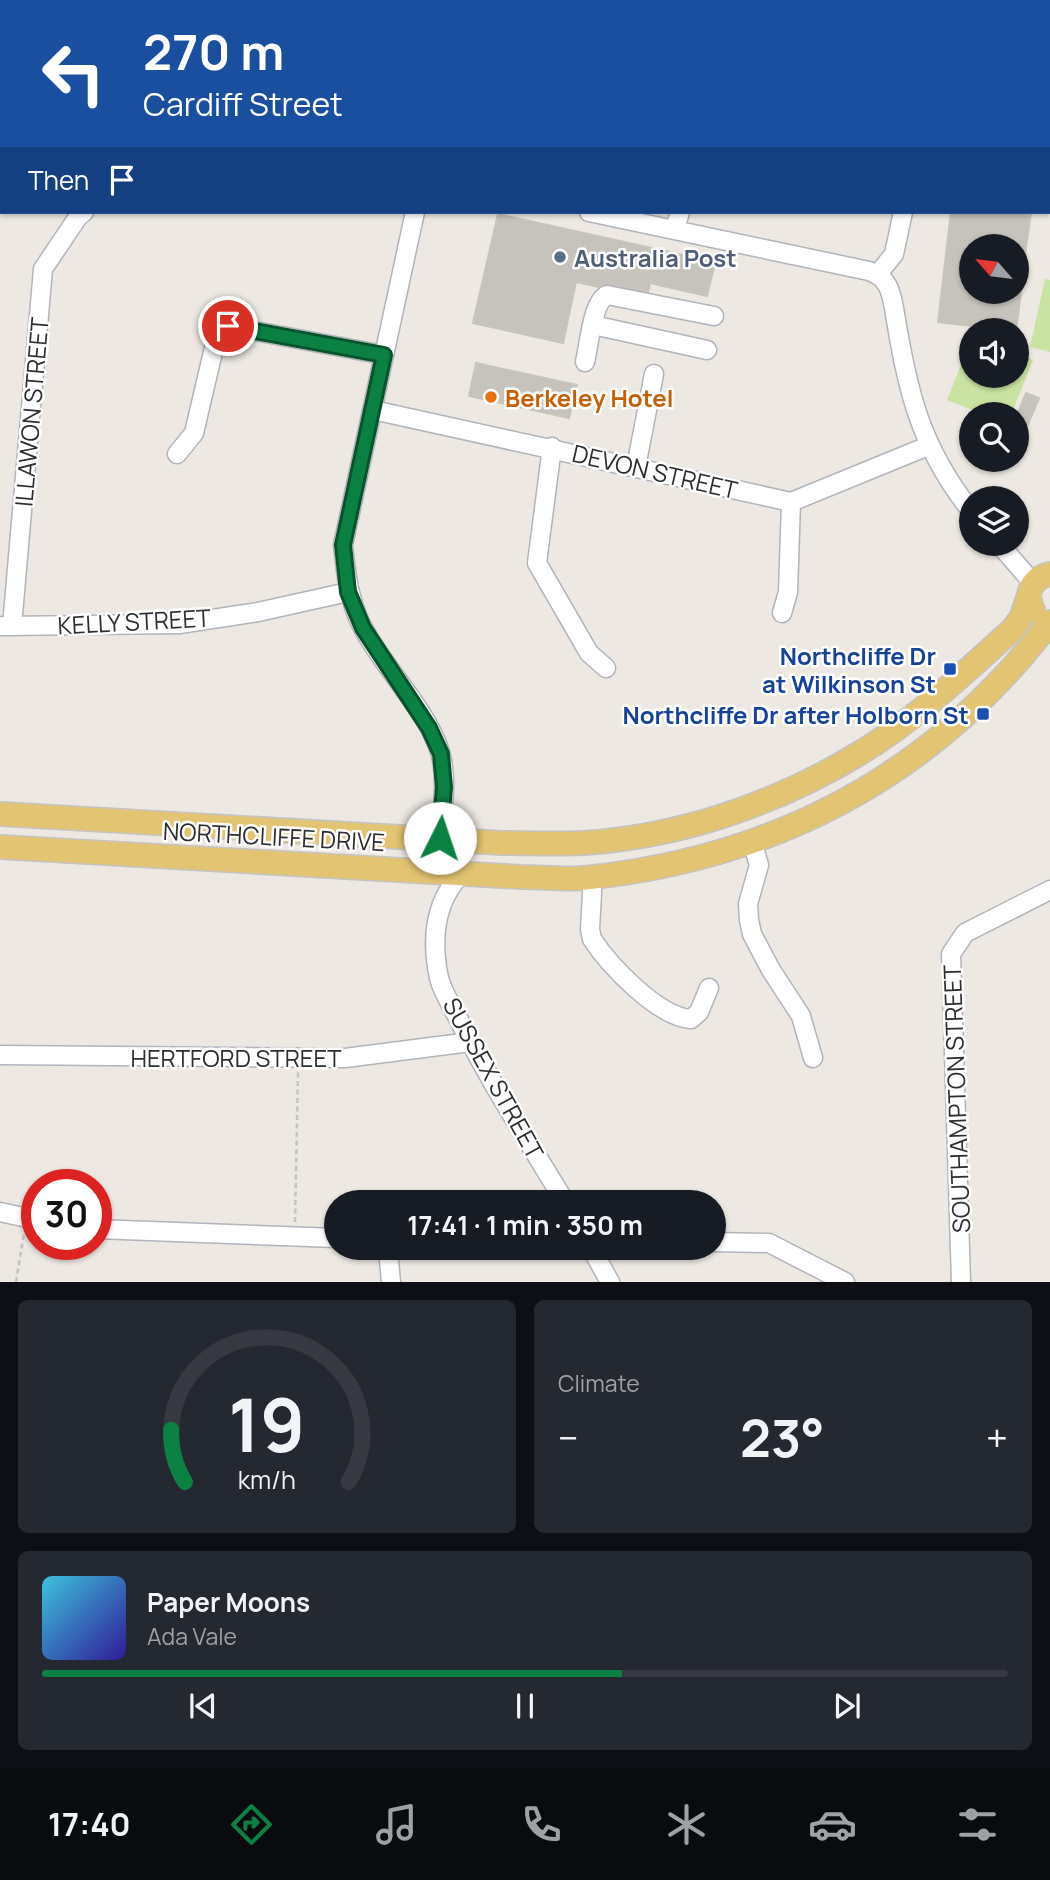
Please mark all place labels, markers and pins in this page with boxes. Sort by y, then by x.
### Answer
place label: Australia Post [574,241,737,274]
marker: Australia Post [552,249,568,265]
pin [198,296,258,356]
place label: Berkeley Hotel [505,381,674,414]
marker: Berkeley Hotel [483,389,499,405]
place label: Northcliffe Dr at Wilkinson St [762,639,936,700]
marker: Northcliffe Dr at Wilkinson St [942,661,958,677]
place label: Northcliffe Dr after Holborn St [622,698,969,731]
marker: Northcliffe Dr after Holborn St [975,706,991,722]

